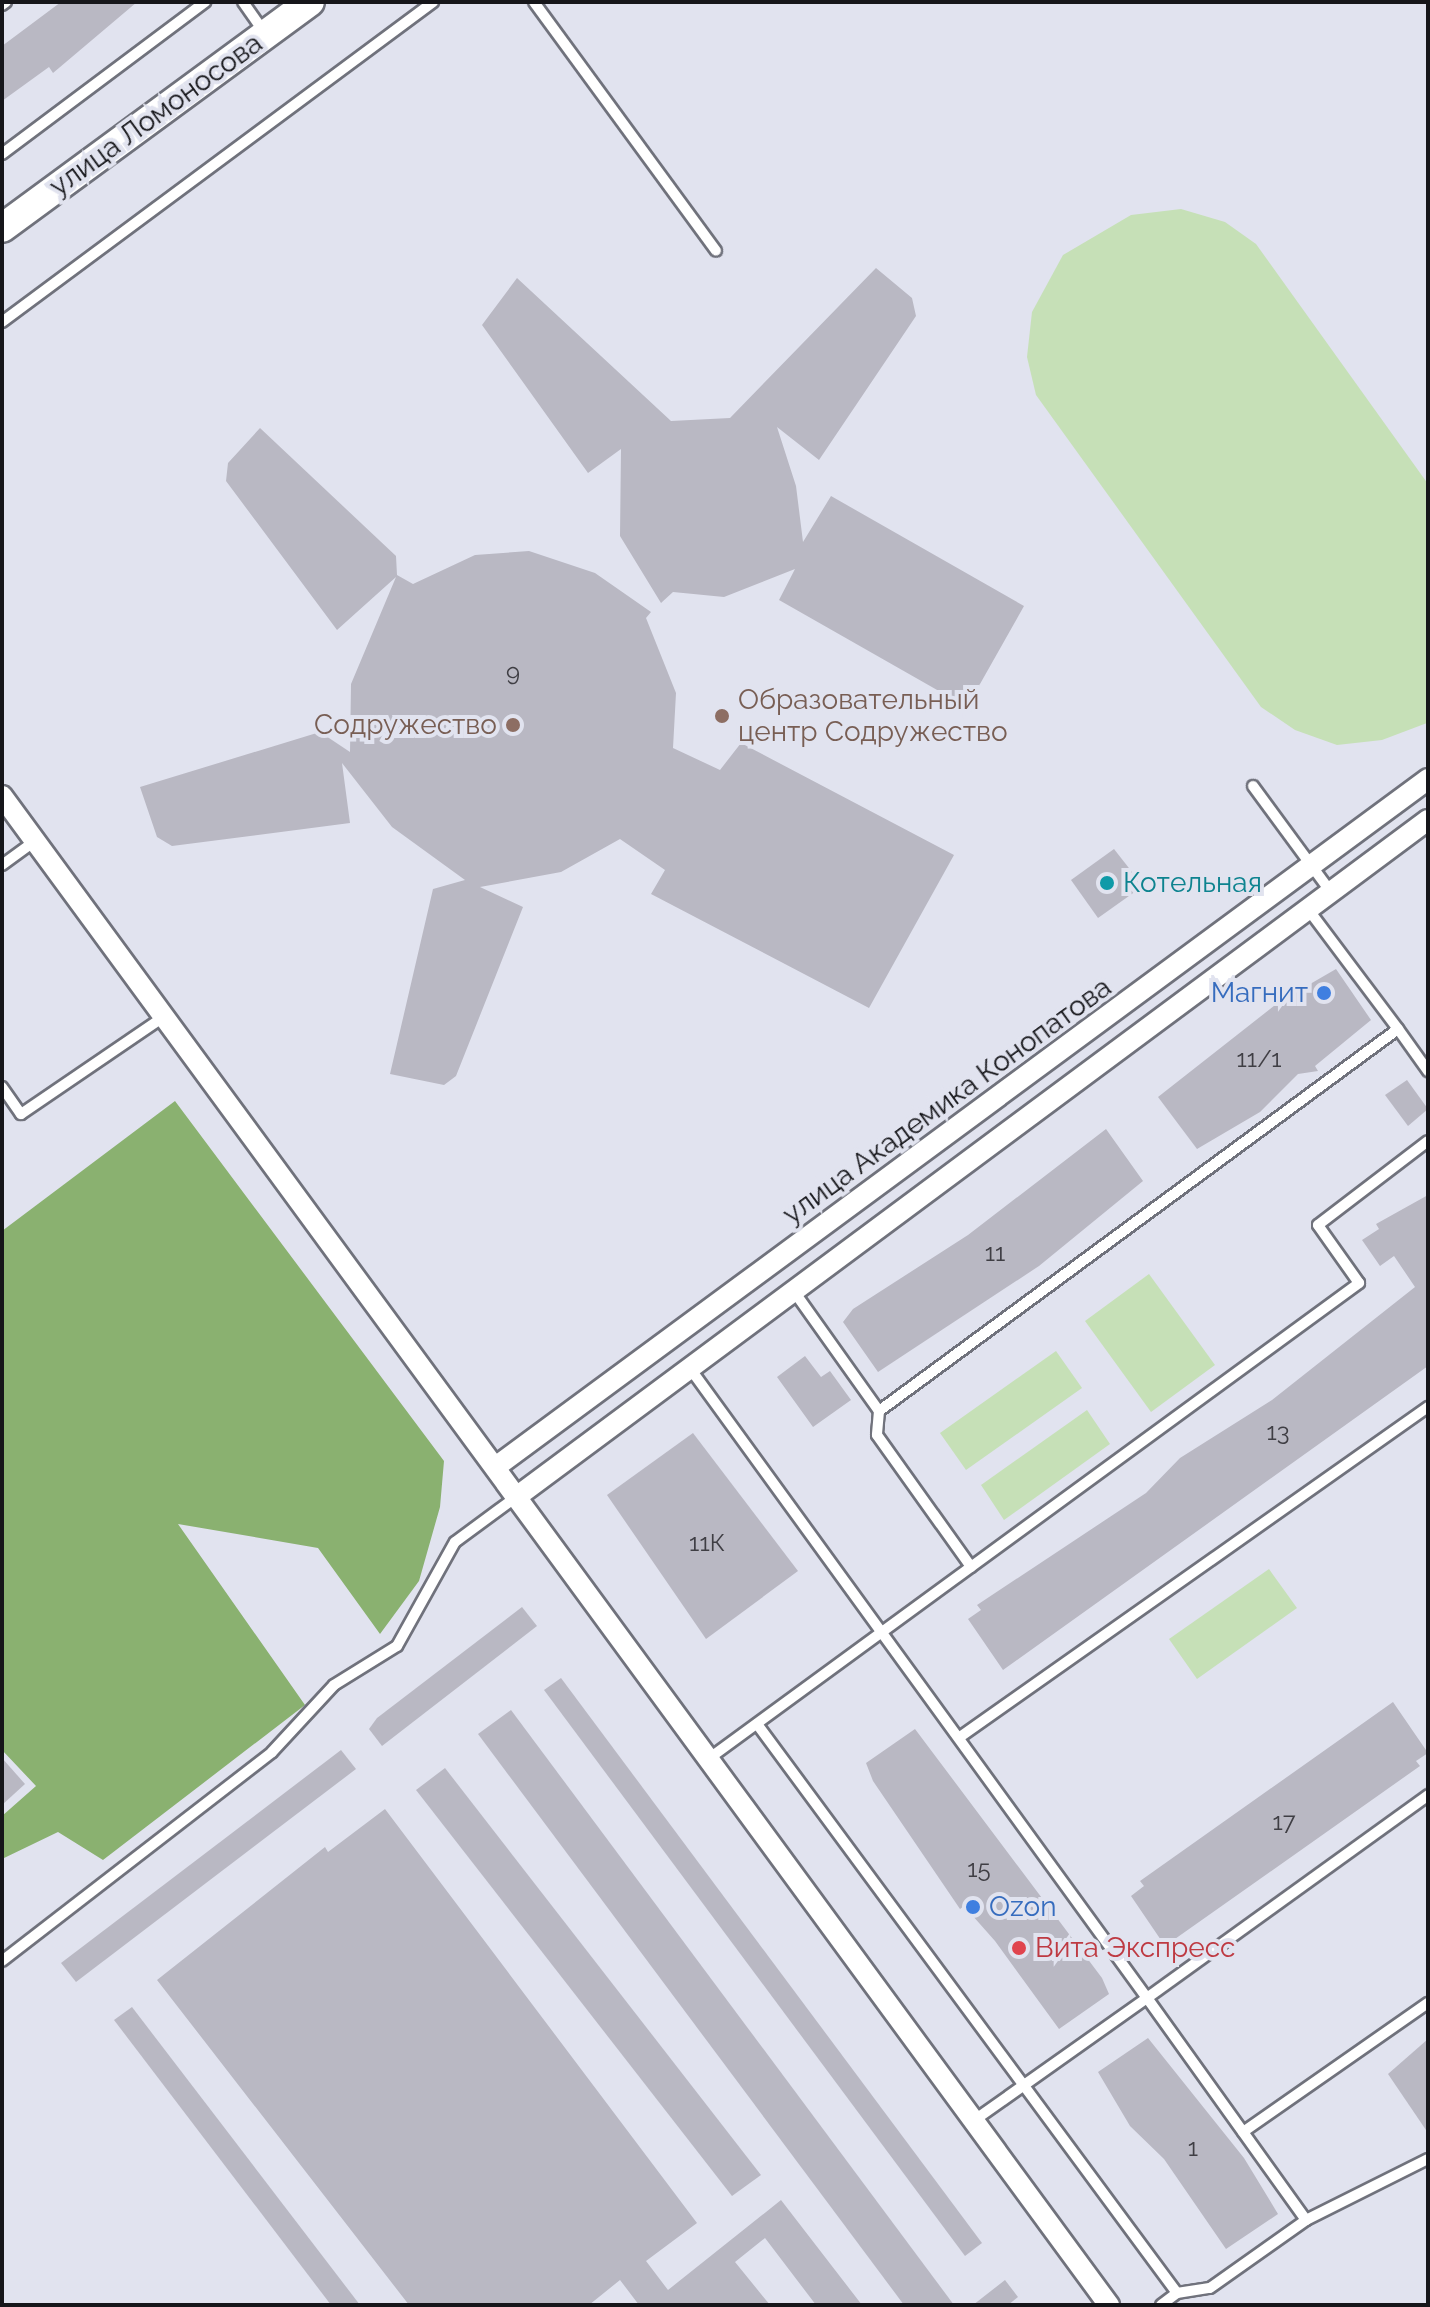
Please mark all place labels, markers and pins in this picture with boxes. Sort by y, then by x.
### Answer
place label: Образовательный центр Содружество [738,683,1008,749]
marker: Образовательный центр Содружество [713,707,731,725]
place label: Содружество [314,708,497,742]
marker: Содружество [504,716,522,734]
place label: Котельная [1123,866,1262,900]
marker: Котельная [1098,874,1116,892]
place label: Магнит [1211,976,1308,1010]
marker: Магнит [1315,984,1333,1002]
place label: Ozon [989,1890,1056,1924]
marker: Ozon [964,1898,982,1916]
place label: Вита Экспресс [1035,1931,1235,1965]
marker: Вита Экспресс [1010,1939,1028,1957]

